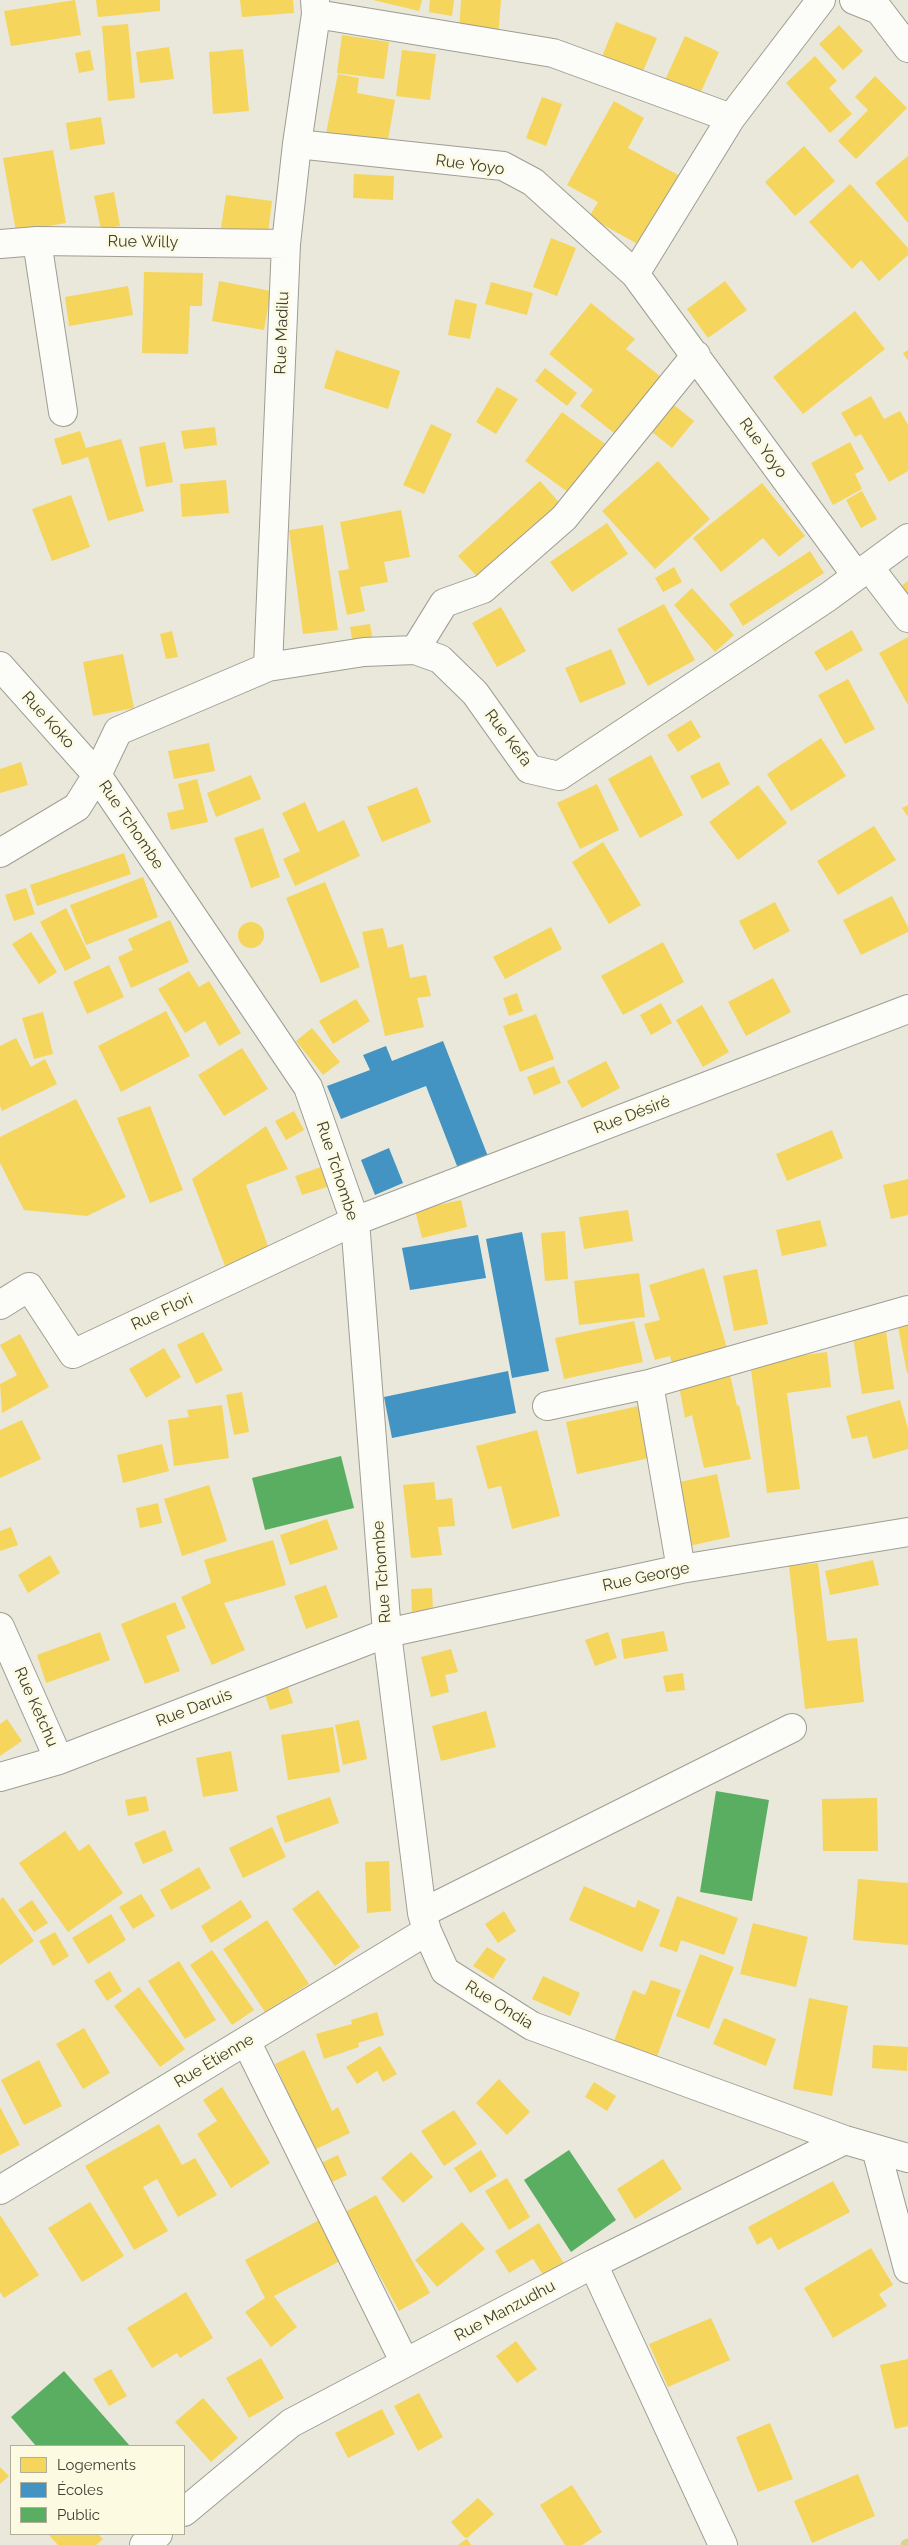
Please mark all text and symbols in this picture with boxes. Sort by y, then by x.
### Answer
street label: Rue Yoyo [434,151,506,179]
street label: Rue Willy [108,232,178,252]
street label: Rue Madilu [271,291,293,375]
street label: Rue Yoyo [735,414,791,482]
street label: Rue Koko [17,687,79,753]
street label: Rue Kefa [480,706,536,770]
street label: Rue Tchombe [94,777,168,873]
street label: Rue Désiré [591,1092,673,1138]
street label: Rue Tchombe [312,1119,362,1223]
street label: Rue Flori [128,1289,196,1335]
street label: Rue Tchombe [369,1520,395,1624]
street label: Rue George [601,1558,691,1596]
street label: Rue Ketchu [10,1664,62,1750]
street label: Rue Daruis [153,1685,235,1731]
street label: Rue Ondia [461,1977,537,2033]
street label: Rue Étienne [171,2030,257,2092]
street label: Rue Manzudhu [451,2276,559,2346]
legend [10,2445,185,2535]
text: Logements [57,2456,136,2474]
text: Écoles [57,2481,103,2499]
text: Public [57,2506,100,2524]

